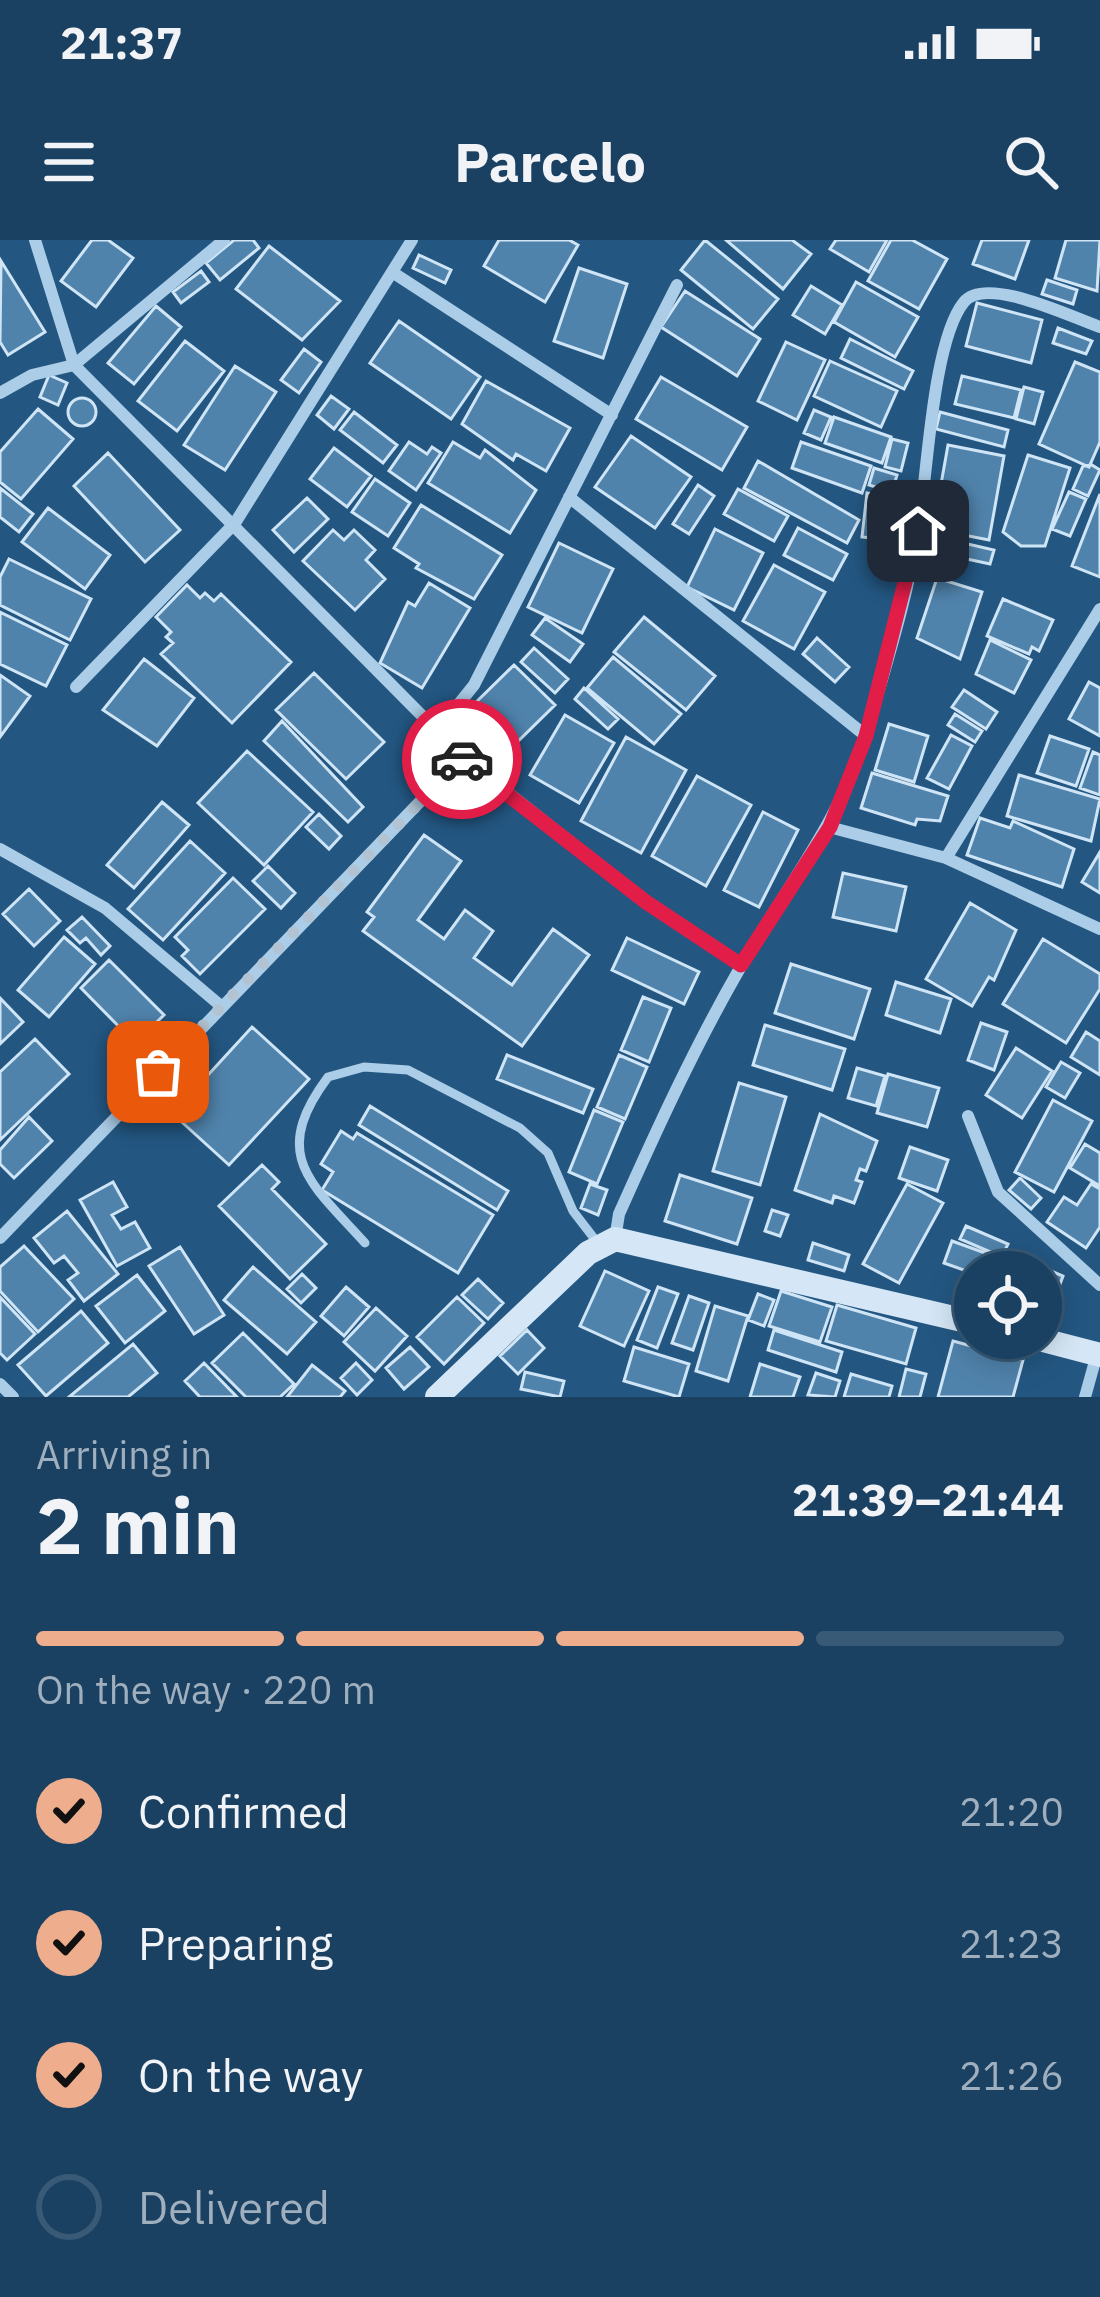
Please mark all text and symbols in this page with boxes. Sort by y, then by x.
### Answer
text: 21:37 [60,13,183,71]
text: Parcelo [454,127,646,197]
icon: menu [36,129,102,195]
icon: search [998,129,1064,195]
pin [867,480,969,582]
icon: home [885,498,951,564]
courier [402,699,522,819]
icon: car [429,726,495,792]
pin [107,1021,209,1123]
icon: bag [125,1039,191,1105]
map controls [954,1251,1062,1359]
button: locate [954,1251,1062,1359]
text: Arriving in [36,1429,212,1480]
text: 21:39–21:44 [792,1470,1064,1528]
text: 2 min [36,1474,240,1575]
text: On the way · 220 m [36,1664,376,1715]
icon: check [36,1778,102,1844]
text: Confirmed [138,1782,349,1840]
text: 21:20 [959,1786,1064,1837]
icon: check [36,1910,102,1976]
text: Preparing [138,1914,333,1972]
text: 21:23 [959,1918,1064,1969]
icon: check [36,2042,102,2108]
text: On the way [138,2046,363,2104]
text: 21:26 [959,2050,1064,2101]
text: Delivered [138,2178,330,2236]

